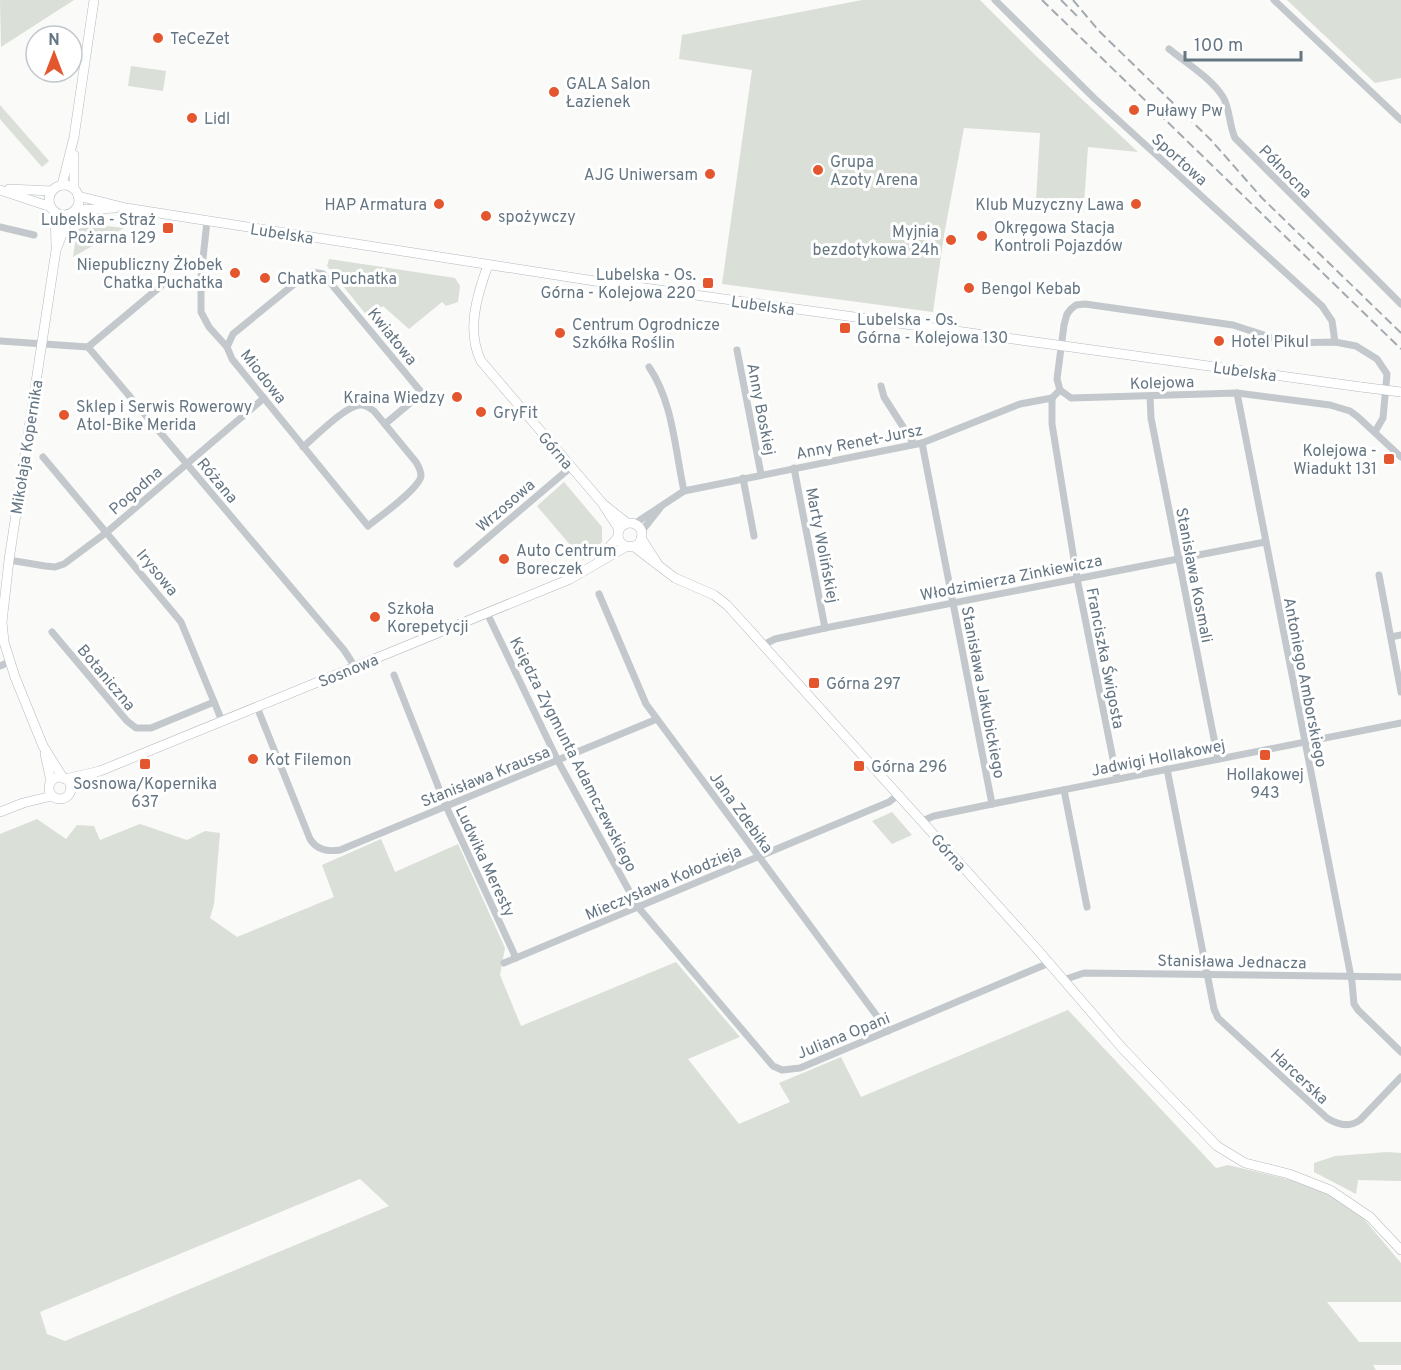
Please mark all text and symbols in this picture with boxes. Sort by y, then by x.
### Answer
north arrow [24,24,84,84]
scale bar [1185,24,1300,62]
place label: TeCeZet [170,30,230,50]
text: N [48,31,60,51]
marker: TeCeZet [151,31,165,45]
text: 100 m [1194,35,1243,58]
place label: GALA Salon Łazienek [566,75,651,113]
marker: GALA Salon Łazienek [547,85,561,99]
place label: Puławy Pw [1146,102,1223,122]
marker: Puławy Pw [1127,103,1141,117]
place label: Lidl [204,110,230,130]
marker: Lidl [185,111,199,125]
street label: Sportowa [1147,130,1211,191]
street label: Północna [1254,142,1315,203]
place label: Grupa Azoty Arena [830,153,918,191]
marker: Grupa Azoty Arena [811,163,825,177]
place label: AJG Uniwersam [584,166,698,186]
marker: AJG Uniwersam [703,167,717,181]
place label: HAP Armatura [324,196,427,216]
place label: Klub Muzyczny Lawa [975,196,1124,216]
marker: HAP Armatura [432,197,446,211]
marker: Klub Muzyczny Lawa [1129,197,1143,211]
place label: spożywczy [498,208,576,228]
marker: spożywczy [479,209,493,223]
place label: Lubelska - Straż Pożarna 129 [41,211,156,249]
place label: Okręgowa Stacja Kontroli Pojazdów [994,219,1123,257]
street label: Lubelska [249,220,315,250]
marker: Lubelska - Straż Pożarna 129 [161,221,175,235]
place label: Myjnia bezdotykowa 24h [813,223,939,261]
marker: Okręgowa Stacja Kontroli Pojazdów [975,229,989,243]
marker: Myjnia bezdotykowa 24h [944,233,958,247]
place label: Niepubliczny Żłobek Chatka Puchatka [77,255,223,294]
marker: Niepubliczny Żłobek Chatka Puchatka [228,266,242,280]
place label: Lubelska - Os. Górna - Kolejowa 220 [540,266,696,304]
place label: Chatka Puchatka [277,270,397,290]
marker: Chatka Puchatka [258,271,272,285]
marker: Lubelska - Os. Górna - Kolejowa 220 [701,276,715,290]
place label: Bengol Kebab [981,280,1081,300]
marker: Bengol Kebab [962,281,976,295]
street label: Lubelska [730,293,796,321]
street label: Kwiatowa [362,305,421,370]
place label: Lubelska - Os. Górna - Kolejowa 130 [857,311,1008,349]
place label: Centrum Ogrodnicze Szkółka Roślin [572,316,720,354]
marker: Lubelska - Os. Górna - Kolejowa 130 [838,321,852,335]
marker: Centrum Ogrodnicze Szkółka Roślin [553,326,567,340]
place label: Hotel Pikul [1231,333,1309,353]
marker: Hotel Pikul [1212,334,1226,348]
street label: Miodowa [235,346,290,408]
street label: Lubelska [1212,359,1278,387]
street label: Anny Boskiej [741,362,779,457]
street label: Kolejowa [1130,373,1195,395]
street label: Mikołaja Kopernika [7,379,48,516]
place label: Kraina Wiedzy [343,389,445,409]
marker: Kraina Wiedzy [450,390,464,404]
place label: Sklep i Serwis Rowerowy Atol-Bike Merida [76,398,252,436]
place label: GryFit [493,404,538,424]
marker: GryFit [474,405,488,419]
marker: Sklep i Serwis Rowerowy Atol-Bike Merida [57,408,71,422]
street label: Anny Renet-Jursz [794,421,925,465]
street label: Górna [533,428,576,474]
place label: Kolejowa - Wiadukt 131 [1293,442,1377,480]
marker: Kolejowa - Wiadukt 131 [1382,452,1396,466]
street label: Różana [192,454,241,508]
street label: Pogodna [106,463,167,520]
street label: Wrzosowa [473,476,540,537]
street label: Marty Wolińskiej [800,486,842,605]
street label: Stanisława Kosmali [1170,506,1216,645]
place label: Auto Centrum Boreczek [516,542,616,580]
street label: Irysowa [131,546,182,601]
street label: Włodzimierza Zinkiewicza [919,551,1104,606]
marker: Auto Centrum Boreczek [497,552,511,566]
street label: Franciszka Świgosta [1081,586,1129,731]
street label: Antoniego Amborskiego [1278,596,1330,769]
place label: Szkoła Korepetycji [387,600,469,638]
street label: Stanisława Jakubickiego [956,604,1009,780]
marker: Szkoła Korepetycji [368,610,382,624]
street label: Księdza Zygmunta Adamczewskiego [504,634,640,876]
street label: Botaniczna [72,641,139,716]
street label: Sosnowa [316,651,382,693]
place label: Górna 297 [826,675,901,695]
marker: Górna 297 [807,676,821,690]
street label: Jadwigi Hollakowej [1090,736,1227,782]
street label: Stanisława Kraussa [418,743,553,813]
marker: Hollakowej 943 [1258,748,1272,762]
place label: Kot Filemon [265,751,351,771]
marker: Kot Filemon [246,752,260,766]
marker: Sosnowa/Kopernika 637 [138,757,152,771]
place label: Górna 296 [871,758,947,778]
marker: Górna 296 [852,759,866,773]
place label: Hollakowej 943 [1226,766,1304,804]
street label: Jana Zdebika [704,769,777,858]
place label: Sosnowa/Kopernika 637 [73,775,217,813]
street label: Ludwika Meresty [450,803,519,921]
street label: Górna [925,830,970,876]
street label: Mieczysława Kołodzieja [583,842,745,926]
street label: Stanisława Jednacza [1157,952,1307,974]
street label: Juliana Opani [794,1009,893,1065]
street label: Harcerska [1265,1046,1332,1109]

